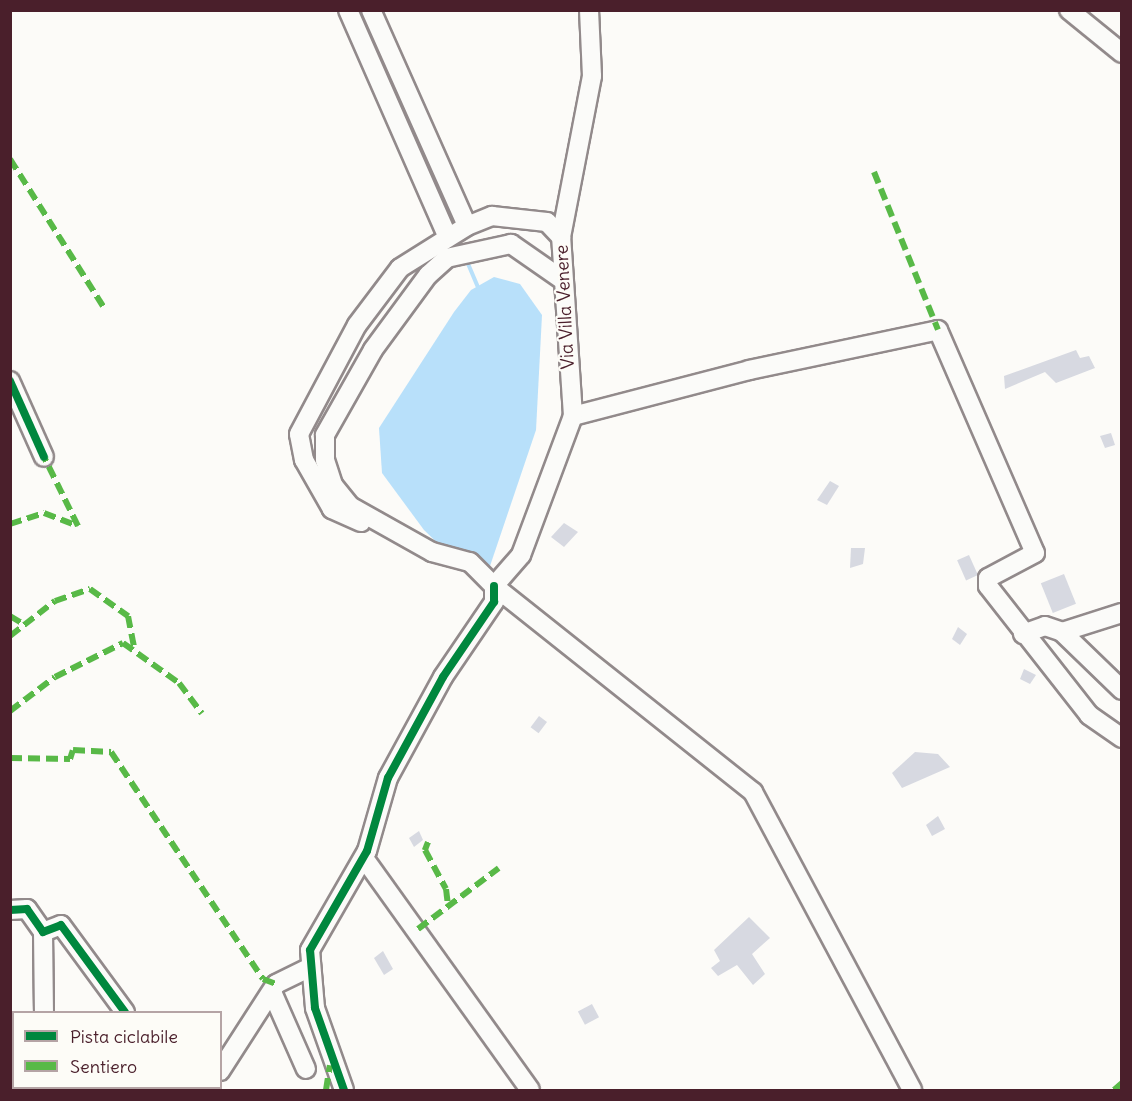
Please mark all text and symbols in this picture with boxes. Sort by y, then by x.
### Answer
street label: Via Villa Venere [551,244,579,370]
legend [12,1011,222,1089]
text: Pista ciclabile [70,1025,178,1048]
text: Sentiero [70,1055,137,1078]

